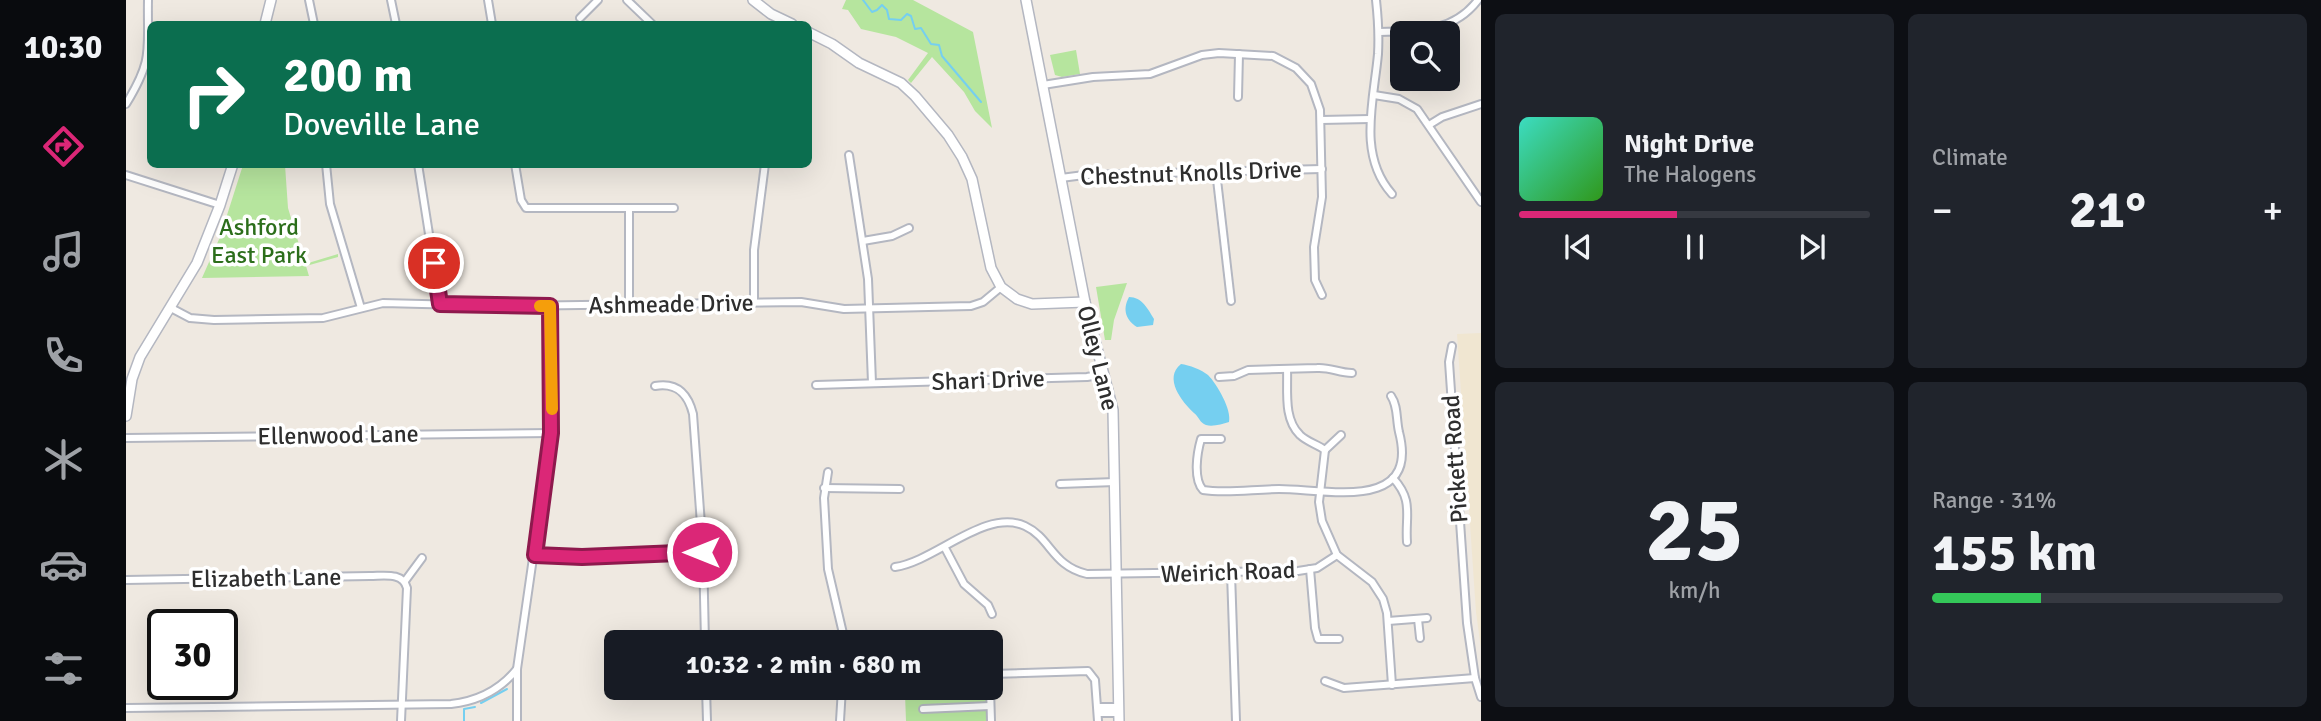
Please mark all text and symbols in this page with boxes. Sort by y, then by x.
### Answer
map controls [1390,21,1460,91]
button: search [1390,21,1460,91]
text: 10:30 [24,28,102,67]
text: 200 m [283,45,413,105]
icon: right [168,49,259,140]
text: Doveville Lane [283,105,480,144]
icon: directions [39,122,88,171]
text: Night Drive [1624,128,1754,160]
text: Climate [1932,143,2008,172]
street label: Chestnut Knolls Drive [1080,154,1302,192]
text: The Halogens [1624,160,1756,189]
text: 21° [2069,178,2146,242]
text: − [1932,187,1953,234]
text: + [2262,187,2283,234]
park label: Ashford East Park [211,212,307,270]
icon: music [39,227,88,276]
icon: previous [1559,228,1597,266]
icon: pause [1676,228,1714,266]
icon: next [1793,228,1831,266]
pin [404,233,464,293]
icon: arrive [415,244,453,282]
street label: Ashmeade Drive [588,288,754,320]
street label: Olley Lane [1070,302,1126,414]
icon: phone [39,331,88,380]
street label: Shari Drive [931,363,1045,397]
street label: Pickett Road [1436,394,1474,524]
street label: Ellenwood Lane [257,419,419,451]
icon: climate [39,435,88,484]
text: 25 [1645,474,1744,587]
text: Range · 31% [1932,486,2056,515]
position arrow [665,515,739,589]
text: 155 km [1932,521,2097,585]
icon: car [39,540,88,589]
street label: Weirich Road [1160,555,1296,589]
street label: Elizabeth Lane [190,562,342,594]
text: km/h [1668,576,1721,605]
speed limit sign: 30 [147,609,238,700]
icon: filters [39,644,88,693]
text: 10:32 · 2 min · 680 m [686,649,921,681]

